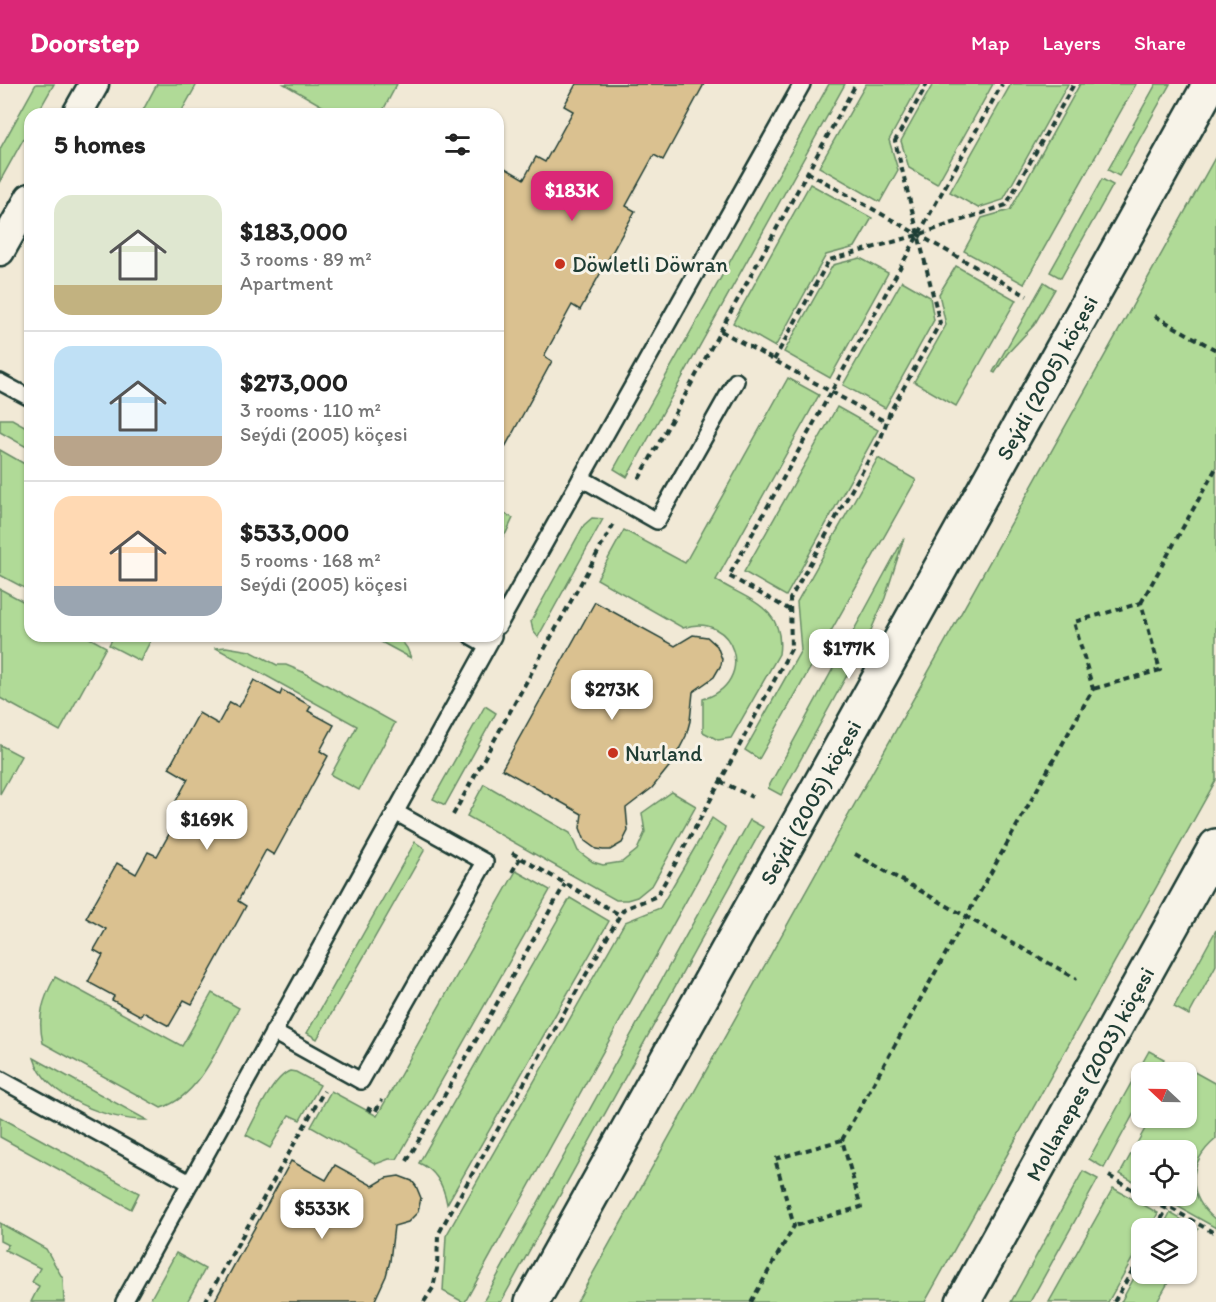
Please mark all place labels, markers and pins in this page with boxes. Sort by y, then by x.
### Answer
pin: $183K [530,171,614,222]
place label: Döwletli Döwran [572,251,729,278]
marker: Döwletli Döwran [553,257,567,271]
pin: $177K [807,629,891,680]
pin: $273K [570,670,654,721]
place label: Nurland [625,740,702,767]
marker: Nurland [606,746,620,760]
pin: $169K [165,800,249,851]
pin: $533K [280,1189,364,1240]

